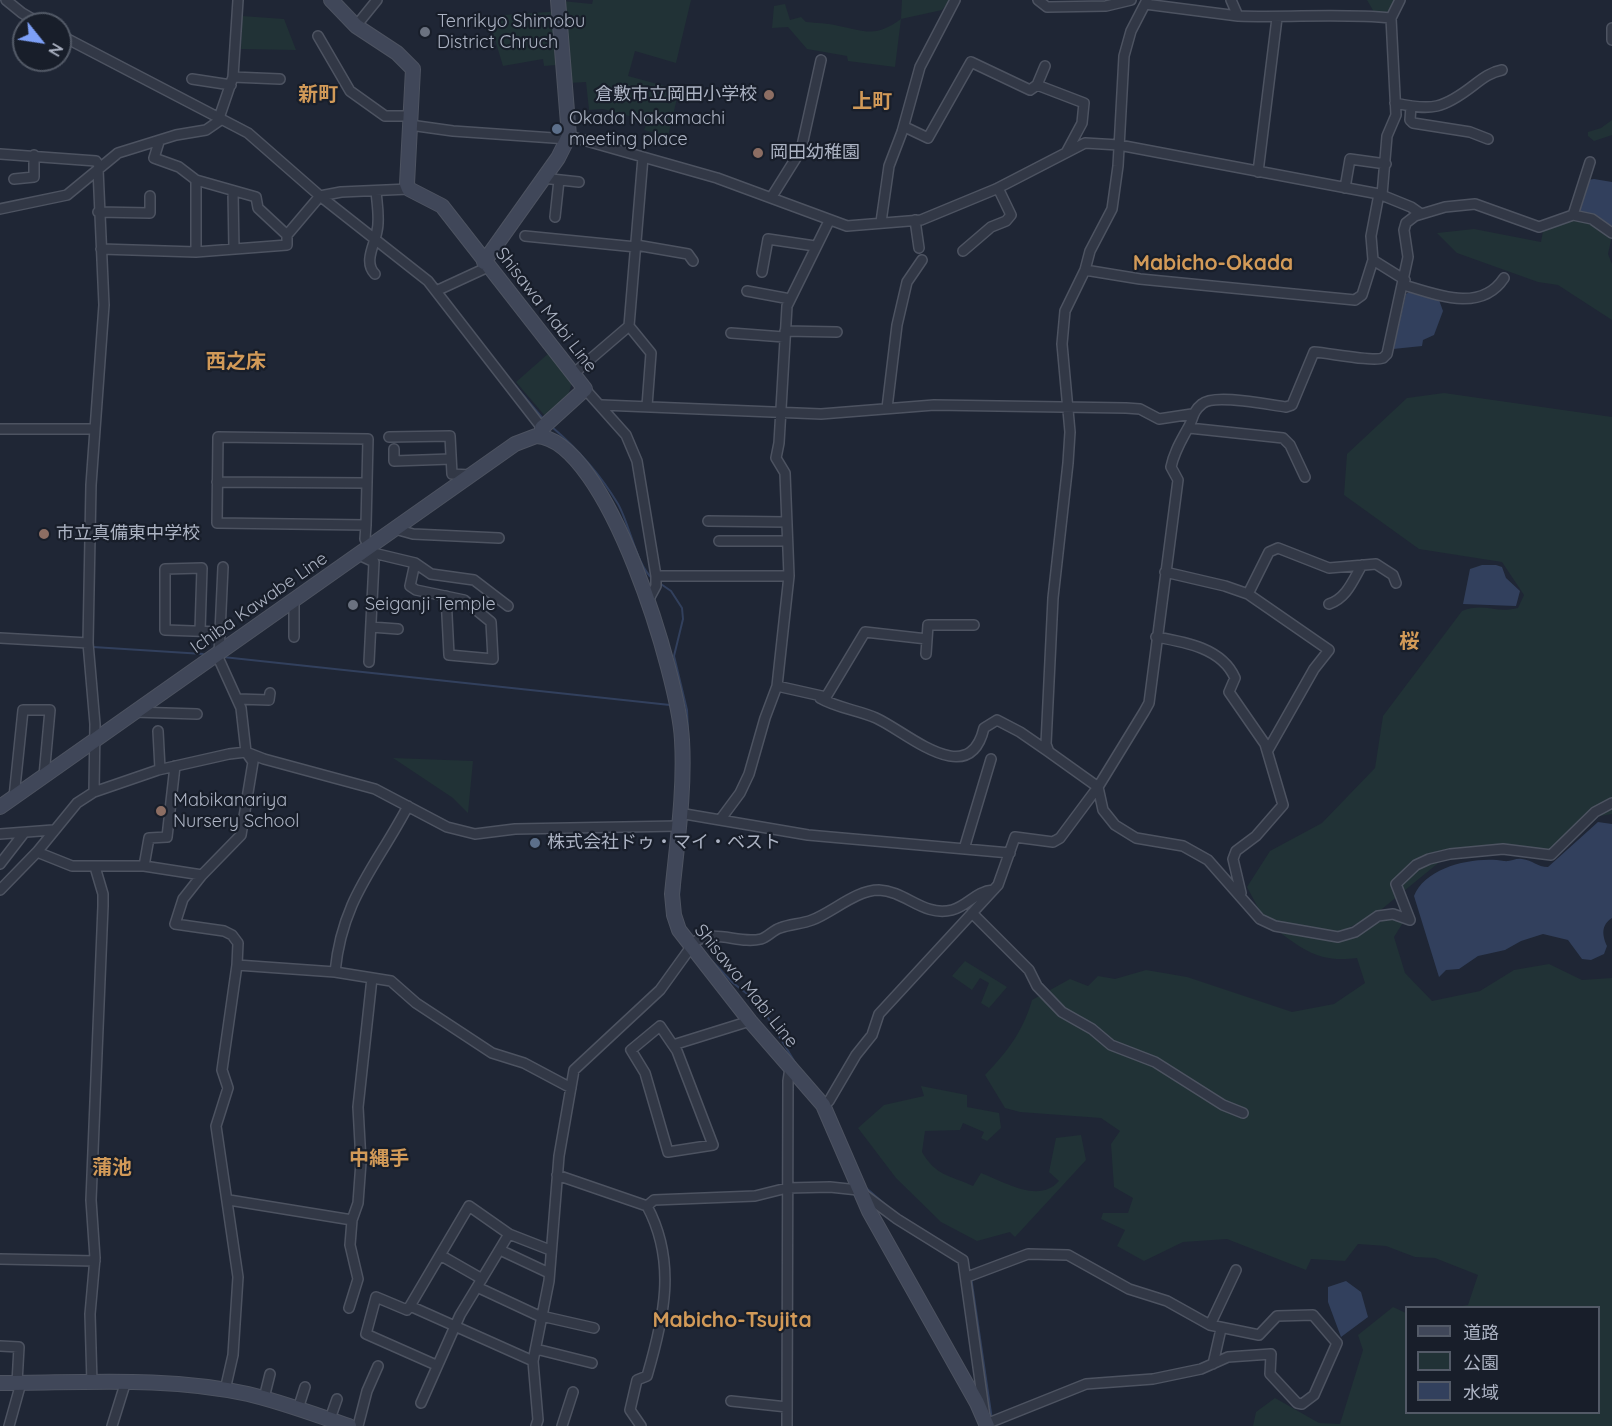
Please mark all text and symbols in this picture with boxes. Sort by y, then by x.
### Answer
place label: Tenrikyo Shimobu District Chruch [437,11,585,54]
north arrow [12,12,72,72]
marker: Tenrikyo Shimobu District Chruch [418,25,432,39]
text: N [44,40,67,60]
district label: 新町 [298,83,338,107]
place label: 倉敷市立岡田小学校 [595,84,757,106]
marker: 倉敷市立岡田小学校 [762,88,776,102]
district label: 上町 [852,90,892,114]
place label: Okada Nakamachi meeting place [569,108,725,150]
marker: Okada Nakamachi meeting place [550,122,564,136]
place label: 岡田幼稚園 [770,142,860,164]
marker: 岡田幼稚園 [751,146,765,160]
street label: Shisawa Mabi Line [491,243,601,377]
district label: Mabicho-Okada [1133,251,1293,277]
district label: 西之床 [206,350,266,374]
place label: 市立真備東中学校 [56,523,200,545]
marker: 市立真備東中学校 [37,527,51,541]
street label: Ichiba Kawabe Line [186,548,332,658]
place label: Seiganji Temple [365,594,496,616]
marker: Seiganji Temple [346,598,360,612]
district label: 桜 [1399,630,1419,654]
place label: Mabikanariya Nursery School [173,790,300,832]
marker: Mabikanariya Nursery School [154,804,168,818]
place label: 株式会社ドゥ・マイ・ベスト [547,832,781,854]
marker: 株式会社ドゥ・マイ・ベスト [528,836,542,850]
street label: Shisawa Mabi Line [690,920,802,1052]
district label: 中縄手 [349,1147,409,1171]
district label: 蒲池 [92,1156,132,1180]
legend [1405,1306,1600,1414]
district label: Mabicho-Tsujita [652,1308,812,1334]
text: 道路 [1463,1321,1499,1344]
text: 公園 [1463,1351,1499,1374]
text: 水域 [1463,1381,1499,1404]

